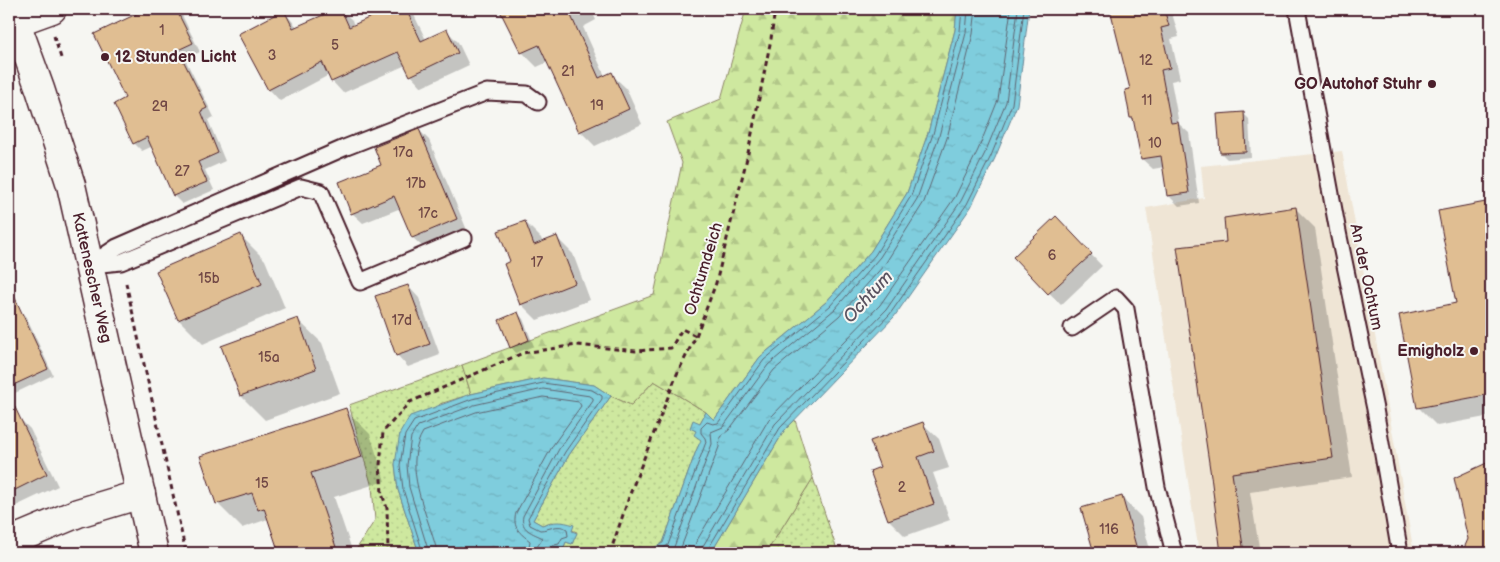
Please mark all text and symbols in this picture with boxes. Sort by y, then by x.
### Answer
house number: 1 [159,22,165,39]
house number: 5 [331,37,339,54]
house number: 3 [268,47,276,64]
place label: 12 Stunden Licht [115,48,237,67]
marker: 12 Stunden Licht [99,51,111,63]
house number: 12 [1139,52,1154,69]
house number: 21 [561,63,575,80]
place label: GO Autohof Stuhr [1294,75,1423,94]
marker: GO Autohof Stuhr [1426,78,1438,90]
house number: 11 [1142,92,1152,109]
house number: 19 [590,97,604,114]
house number: 29 [152,98,168,115]
house number: 10 [1148,135,1162,152]
house number: 17a [393,144,413,161]
house number: 27 [174,163,190,180]
house number: 17b [406,175,426,192]
house number: 17c [418,205,438,222]
street label: Kattenescher Weg [68,211,116,345]
street label: Ochtumdeich [681,220,727,318]
street label: An der Ochtum [1345,222,1387,332]
house number: 6 [1048,247,1057,264]
house number: 17 [531,254,543,271]
water label: Ochtum [839,267,897,327]
house number: 15b [198,270,220,287]
house number: 17d [392,312,412,329]
place label: Emigholz [1397,342,1464,361]
marker: Emigholz [1468,345,1480,357]
house number: 15a [258,349,280,366]
house number: 15 [255,475,269,492]
house number: 2 [898,479,907,496]
house number: 116 [1099,521,1119,538]

